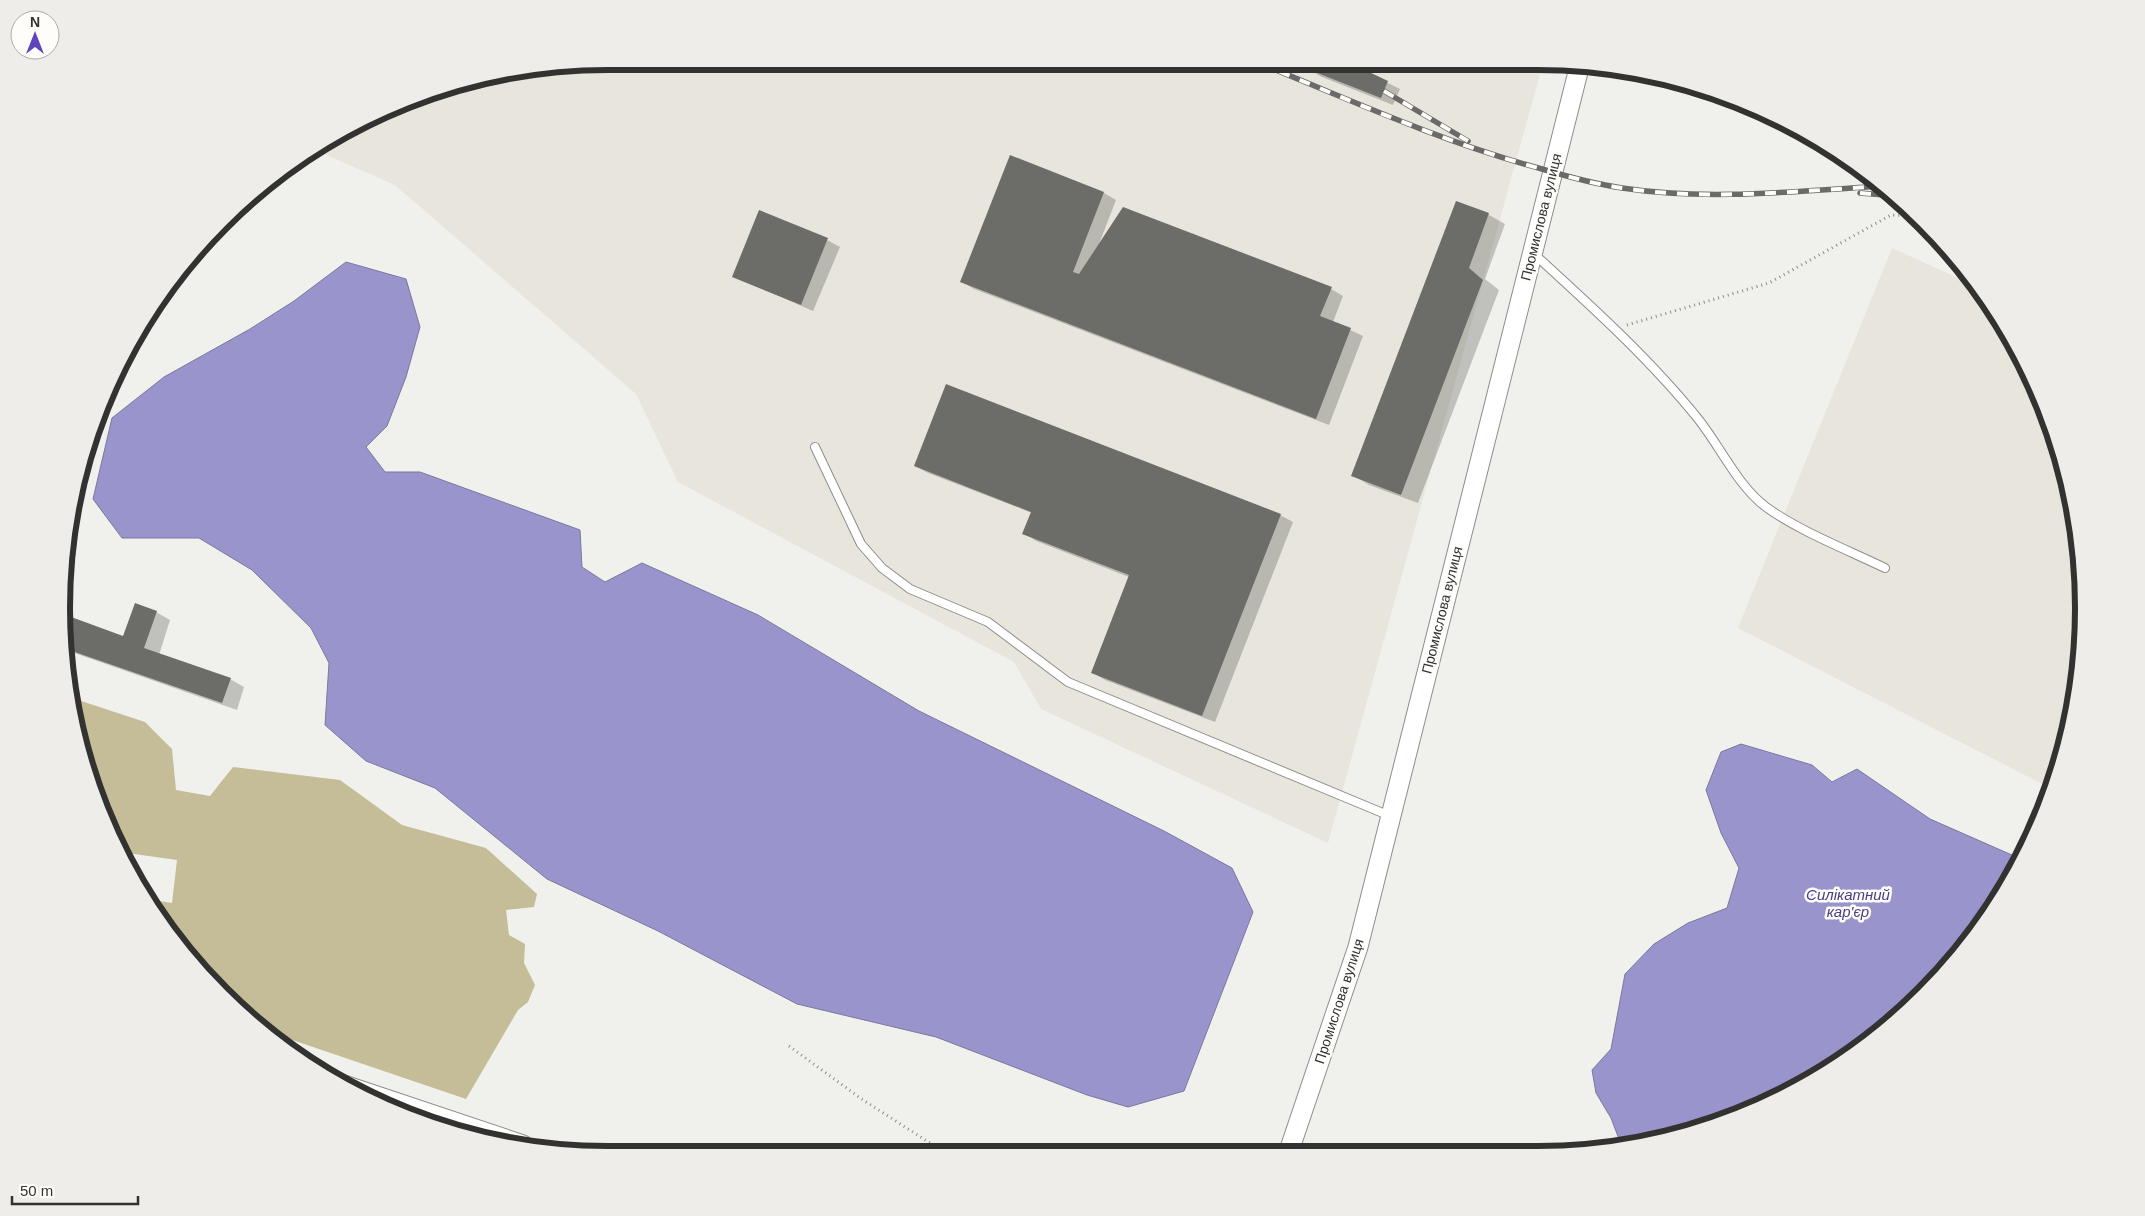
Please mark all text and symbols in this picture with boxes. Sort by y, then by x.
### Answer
north arrow [10,10,60,60]
text: N [30,14,40,30]
street label: Промислова вулиця [1517,152,1565,282]
street label: Промислова вулиця [1418,545,1466,675]
water label: Силікатний кар'єр [1806,886,1891,920]
street label: Промислова вулиця [1311,936,1367,1066]
scale bar [12,1174,139,1206]
text: 50 m [20,1182,53,1199]

